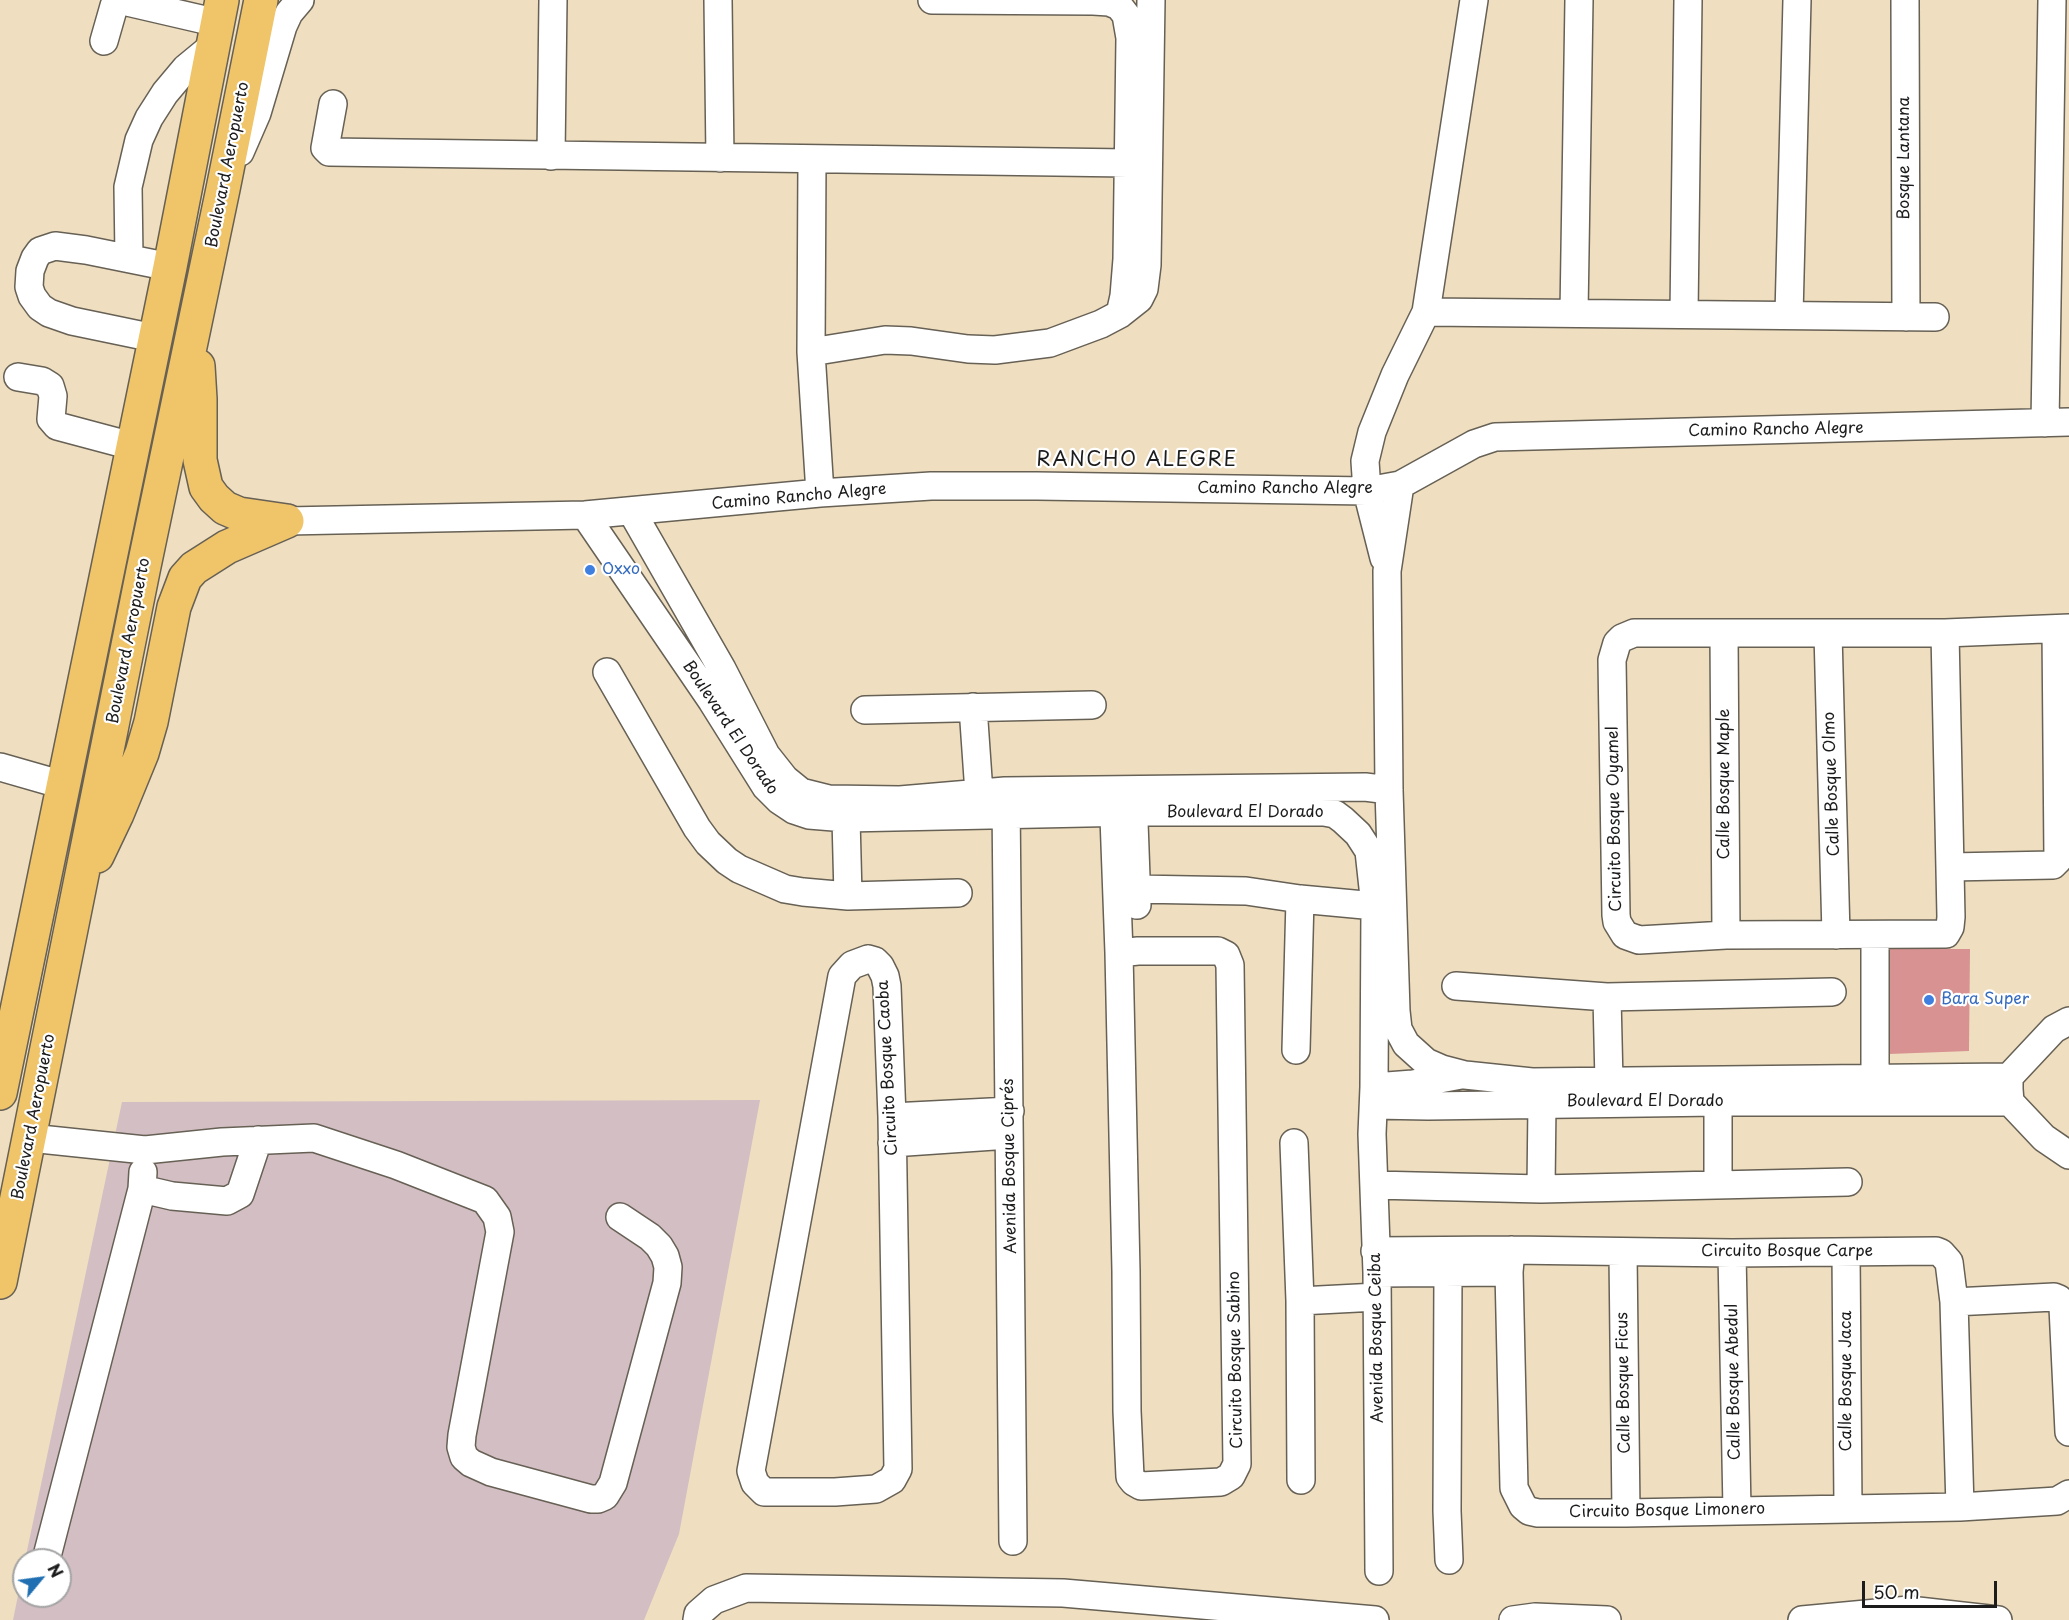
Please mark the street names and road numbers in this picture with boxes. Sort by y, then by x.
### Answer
street label: Boulevard Aeropuerto [202,80,254,250]
street label: Bosque Lantana [1895,96,1915,220]
street label: Camino Rancho Alegre [1688,419,1864,441]
street label: Camino Rancho Alegre [1197,479,1373,499]
street label: Camino Rancho Alegre [711,480,887,514]
street label: Boulevard Aeropuerto [103,556,155,726]
street label: Boulevard El Dorado [678,657,782,799]
street label: Calle Bosque Maple [1715,708,1735,860]
street label: Calle Bosque Olmo [1820,711,1844,857]
street label: Circuito Bosque Oyamel [1604,726,1626,912]
street label: Boulevard El Dorado [1166,803,1324,823]
street label: Circuito Bosque Caoba [874,980,902,1156]
street label: Boulevard Aeropuerto [8,1032,60,1202]
street label: Avenida Bosque Ciprés [999,1078,1021,1254]
street label: Boulevard El Dorado [1566,1092,1724,1112]
street label: Circuito Bosque Carpe [1701,1242,1873,1262]
street label: Avenida Bosque Ceiba [1366,1253,1388,1423]
street label: Circuito Bosque Sabino [1225,1271,1247,1449]
street label: Calle Bosque Abedul [1723,1304,1745,1460]
street label: Calle Bosque Jaca [1837,1311,1857,1451]
street label: Calle Bosque Ficus [1613,1312,1635,1454]
street label: Circuito Bosque Limonero [1569,1500,1765,1522]

